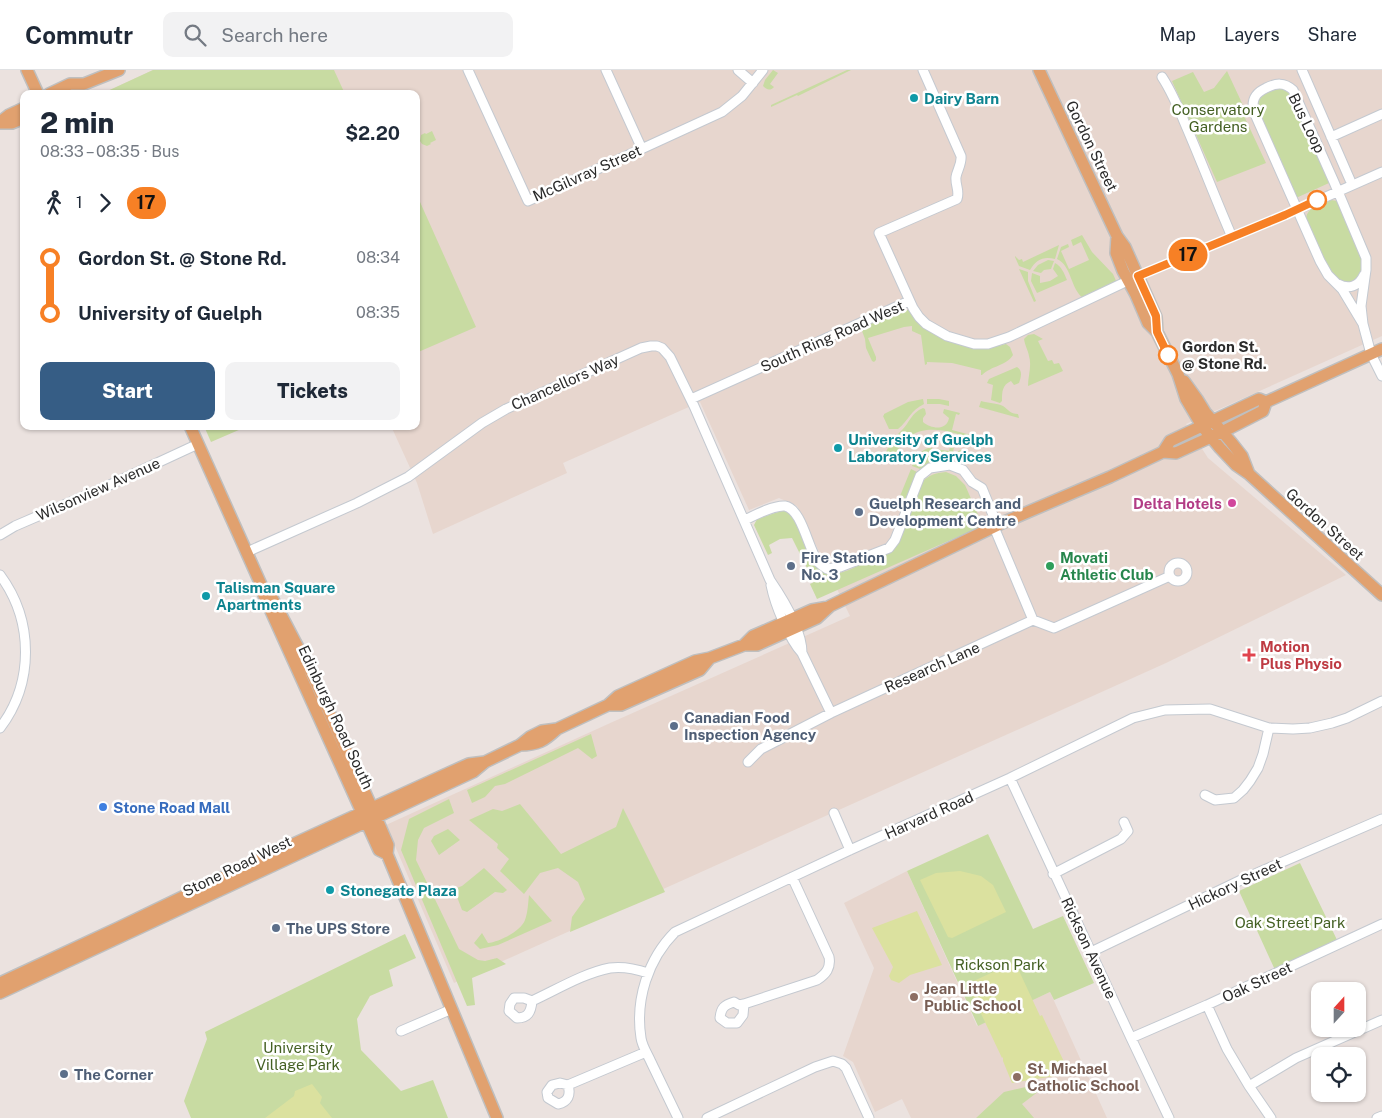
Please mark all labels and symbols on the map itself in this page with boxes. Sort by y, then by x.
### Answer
place label: Dairy Barn [924,90,999,107]
street label: Bus Loop [1285,90,1329,156]
marker: Dairy Barn [908,92,920,104]
street label: Gordon Street [1063,98,1121,194]
park label: Conservatory Gardens [1171,101,1265,135]
street label: McGilvray Street [530,141,644,205]
unlabelled marker [1307,190,1327,210]
line badge: 17 [1166,239,1210,271]
street label: South Ring Road West [758,297,906,375]
place label: Gordon St. @ Stone Rd. [1182,338,1267,372]
marker: Gordon St. @ Stone Rd. [1158,345,1178,365]
street label: Chancellors Way [509,351,621,413]
place label: University of Guelph Laboratory Services [848,431,994,465]
marker: University of Guelph Laboratory Services [832,442,844,454]
street label: Wilsonview Avenue [34,454,162,524]
street label: Gordon Street [1283,485,1368,563]
place label: Guelph Research and Development Centre [869,495,1021,529]
place label: Delta Hotels [1133,495,1222,512]
marker: Delta Hotels [1226,497,1238,509]
marker: Guelph Research and Development Centre [853,506,865,518]
place label: Fire Station No. 3 [801,549,885,583]
place label: Movati Athletic Club [1060,549,1154,583]
marker: Fire Station No. 3 [785,560,797,572]
marker: Movati Athletic Club [1044,560,1056,572]
place label: Talisman Square Apartments [216,579,335,613]
marker: Talisman Square Apartments [200,590,212,602]
street label: Research Lane [882,638,982,696]
place label: Motion Plus Physio [1260,638,1342,672]
street label: Edinburgh Road South [295,642,377,792]
marker: Motion Plus Physio [1242,648,1256,662]
place label: Canadian Food Inspection Agency [684,709,817,743]
marker: Canadian Food Inspection Agency [668,720,680,732]
street label: Harvard Road [882,788,976,842]
place label: Stone Road Mall [113,799,230,816]
marker: Stone Road Mall [97,801,109,813]
street label: Stone Road West [180,832,294,900]
street label: Hickory Street [1185,855,1285,913]
place label: Stonegate Plaza [340,882,457,899]
marker: Stonegate Plaza [324,884,336,896]
street label: Rickson Avenue [1058,895,1120,1001]
park label: Oak Street Park [1235,914,1345,931]
place label: The UPS Store [286,920,390,937]
marker: The UPS Store [270,922,282,934]
park label: Rickson Park [955,956,1045,973]
street label: Oak Street [1219,958,1295,1006]
place label: Jean Little Public School [924,980,1022,1014]
north arrow [1311,982,1366,1038]
marker: Jean Little Public School [908,991,920,1003]
park label: University Village Park [256,1039,340,1073]
place label: St. Michael Catholic School [1027,1060,1140,1094]
place label: The Corner [74,1066,153,1083]
marker: The Corner [58,1068,70,1080]
marker: St. Michael Catholic School [1011,1071,1023,1083]

